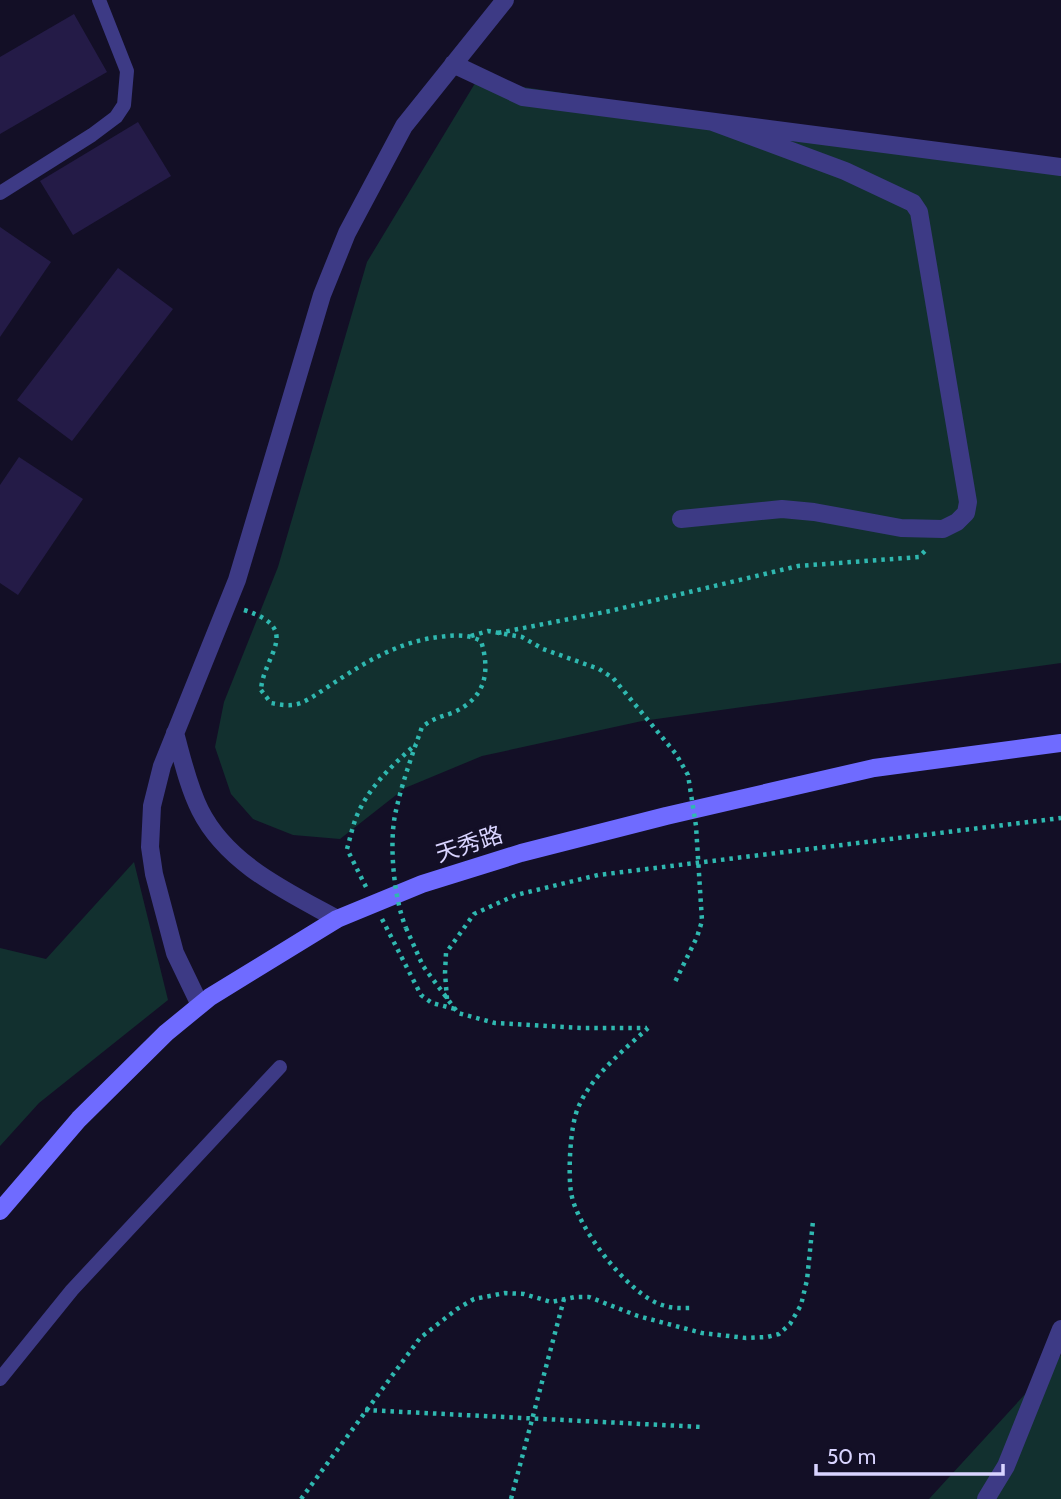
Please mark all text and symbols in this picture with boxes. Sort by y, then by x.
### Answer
street label: 天秀路 [432,820,506,868]
scale bar [816,1432,1003,1476]
text: 50 m [827,1444,876,1469]

